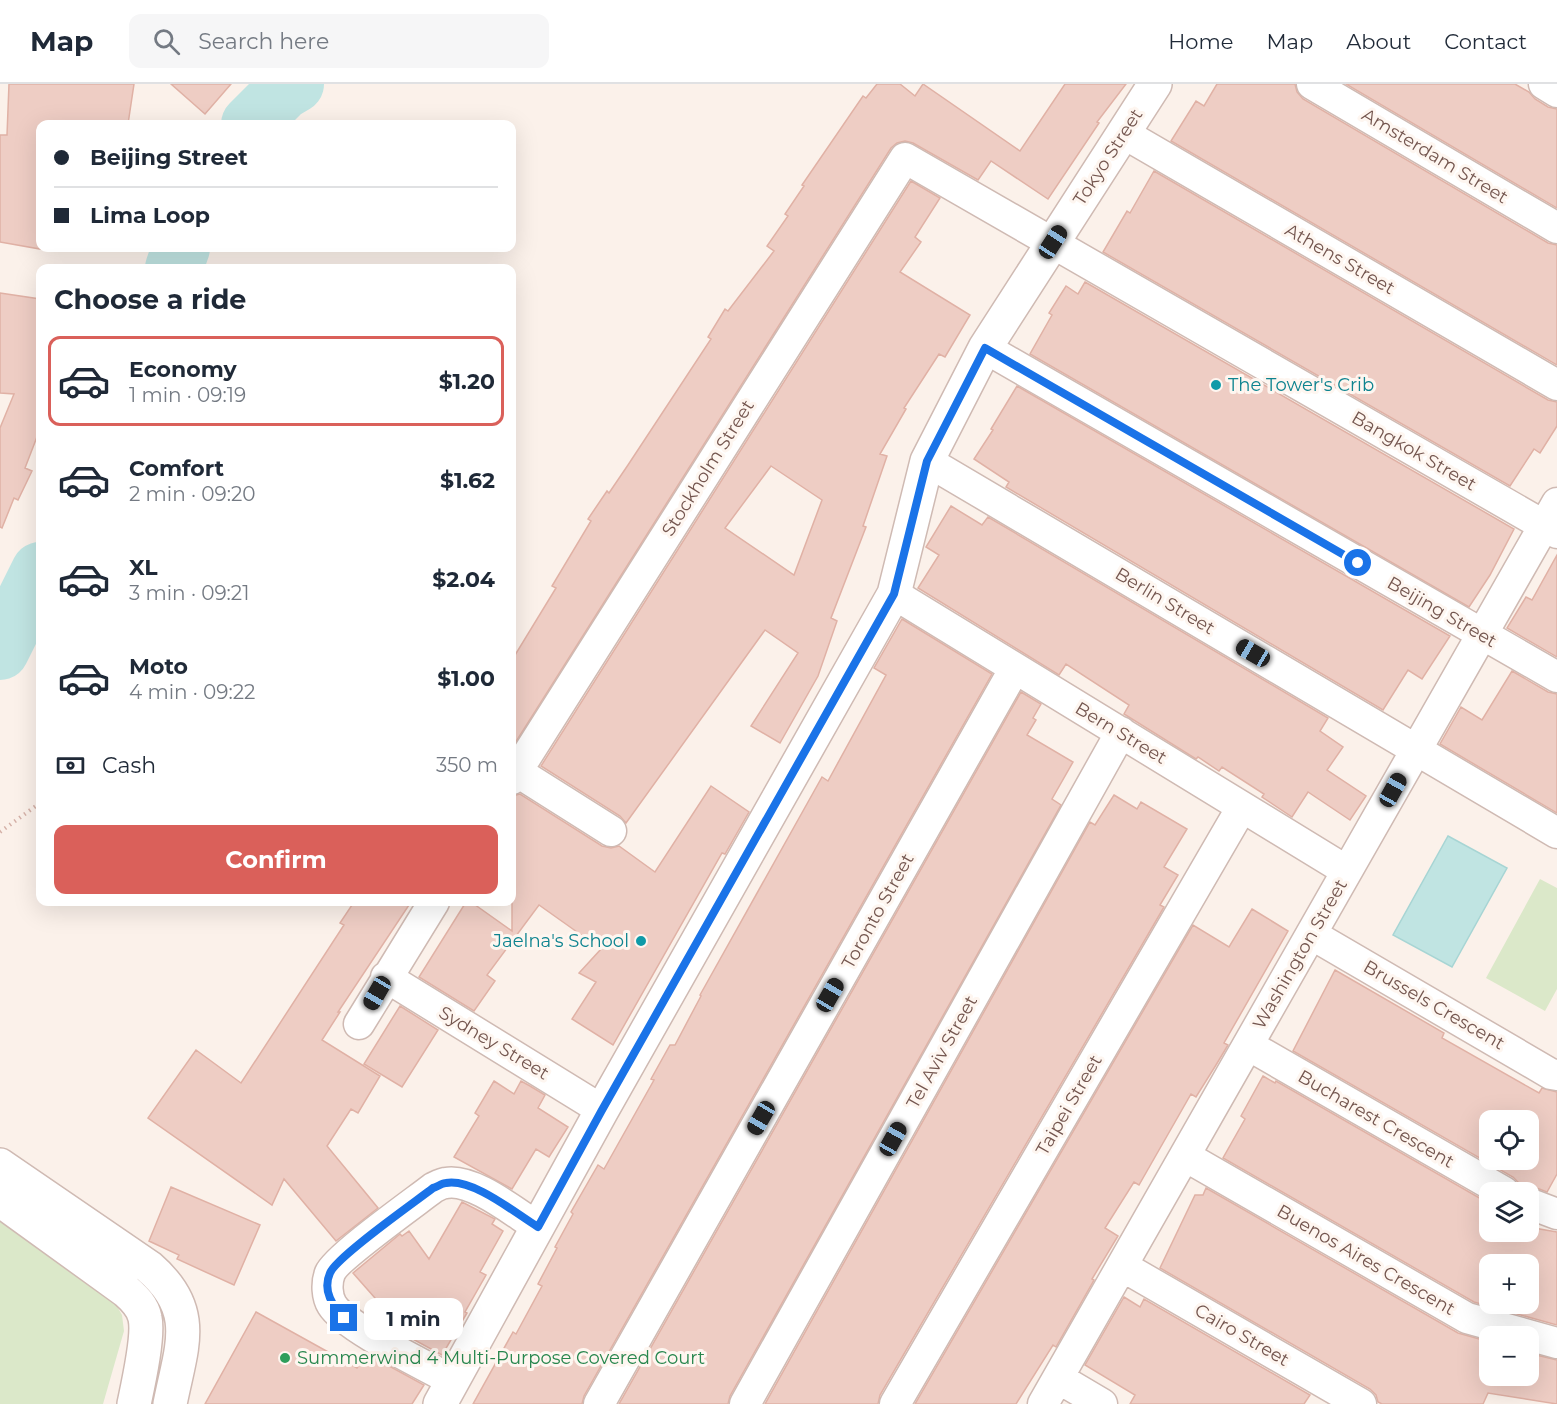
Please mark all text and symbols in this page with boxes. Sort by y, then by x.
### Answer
search box [129,14,549,68]
text: Map [30,24,93,58]
icon: search [150,25,183,58]
text: Search here [198,28,329,55]
text: Home [1168,29,1233,54]
text: Map [1266,29,1313,54]
text: About [1346,29,1411,54]
text: Contact [1444,29,1527,54]
street label: Amsterdam Street [1358,104,1512,208]
street label: Tokyo Street [1069,105,1147,209]
text: Beijing Street [90,144,248,171]
text: Lima Loop [90,202,210,229]
street label: Athens Street [1281,219,1399,299]
car [1036,222,1070,262]
text: Choose a ride [54,283,246,316]
icon: car [57,354,111,408]
text: Economy [129,356,237,383]
text: $1.20 [439,368,495,395]
place label: The Tower's Crib [1228,374,1374,396]
marker: The Tower's Crib [1209,378,1223,392]
text: 1 min · 09:19 [129,383,246,407]
street label: Stockholm Street [657,396,759,540]
street label: Bangkok Street [1348,406,1480,496]
icon: car [57,453,111,507]
text: Comfort [129,455,224,482]
text: $1.62 [440,467,495,494]
text: 2 min · 09:20 [129,482,255,506]
route start [1344,549,1371,576]
icon: car [57,552,111,606]
text: XL [129,554,158,581]
street label: Berlin Street [1111,563,1219,639]
text: $2.04 [432,566,495,593]
street label: Beijing Street [1383,572,1501,652]
text: 3 min · 09:21 [129,581,249,605]
car [1233,636,1273,670]
icon: car [57,651,111,705]
text: Moto [129,653,188,680]
text: $1.00 [437,665,495,692]
text: 4 min · 09:22 [129,680,255,704]
street label: Bern Street [1071,697,1171,769]
icon: cash [54,749,87,782]
text: Cash [102,752,156,779]
text: 350 m [436,753,498,777]
car [1376,770,1410,810]
button: Confirm [54,825,498,894]
street label: Toronto Street [837,849,919,973]
street label: Washington Street [1248,875,1352,1033]
place label: Jaelna's School [492,930,629,952]
marker: Jaelna's School [634,934,648,948]
street label: Brussels Crescent [1359,956,1509,1054]
car [360,973,394,1013]
car [813,975,847,1015]
street label: Tel Aviv Street [902,992,982,1112]
street label: Sydney Street [435,1001,553,1085]
street label: Taipei Street [1031,1051,1107,1159]
street label: Bucharest Crescent [1294,1065,1458,1173]
car [744,1098,778,1138]
map controls [1479,1110,1539,1386]
button: locate [1479,1110,1539,1170]
car [876,1119,910,1159]
button: layers [1479,1182,1539,1242]
street label: Buenos Aires Crescent [1273,1200,1459,1320]
button: + [1479,1254,1539,1314]
callout: 1 min [365,1297,464,1339]
street label: Cairo Street [1191,1299,1293,1371]
route end [330,1304,357,1331]
text: 1 min [386,1307,441,1331]
button: − [1479,1326,1539,1386]
place label: Summerwind 4 Multi-Purpose Covered Court [297,1347,705,1369]
marker: Summerwind 4 Multi-Purpose Covered Court [278,1351,292,1365]

